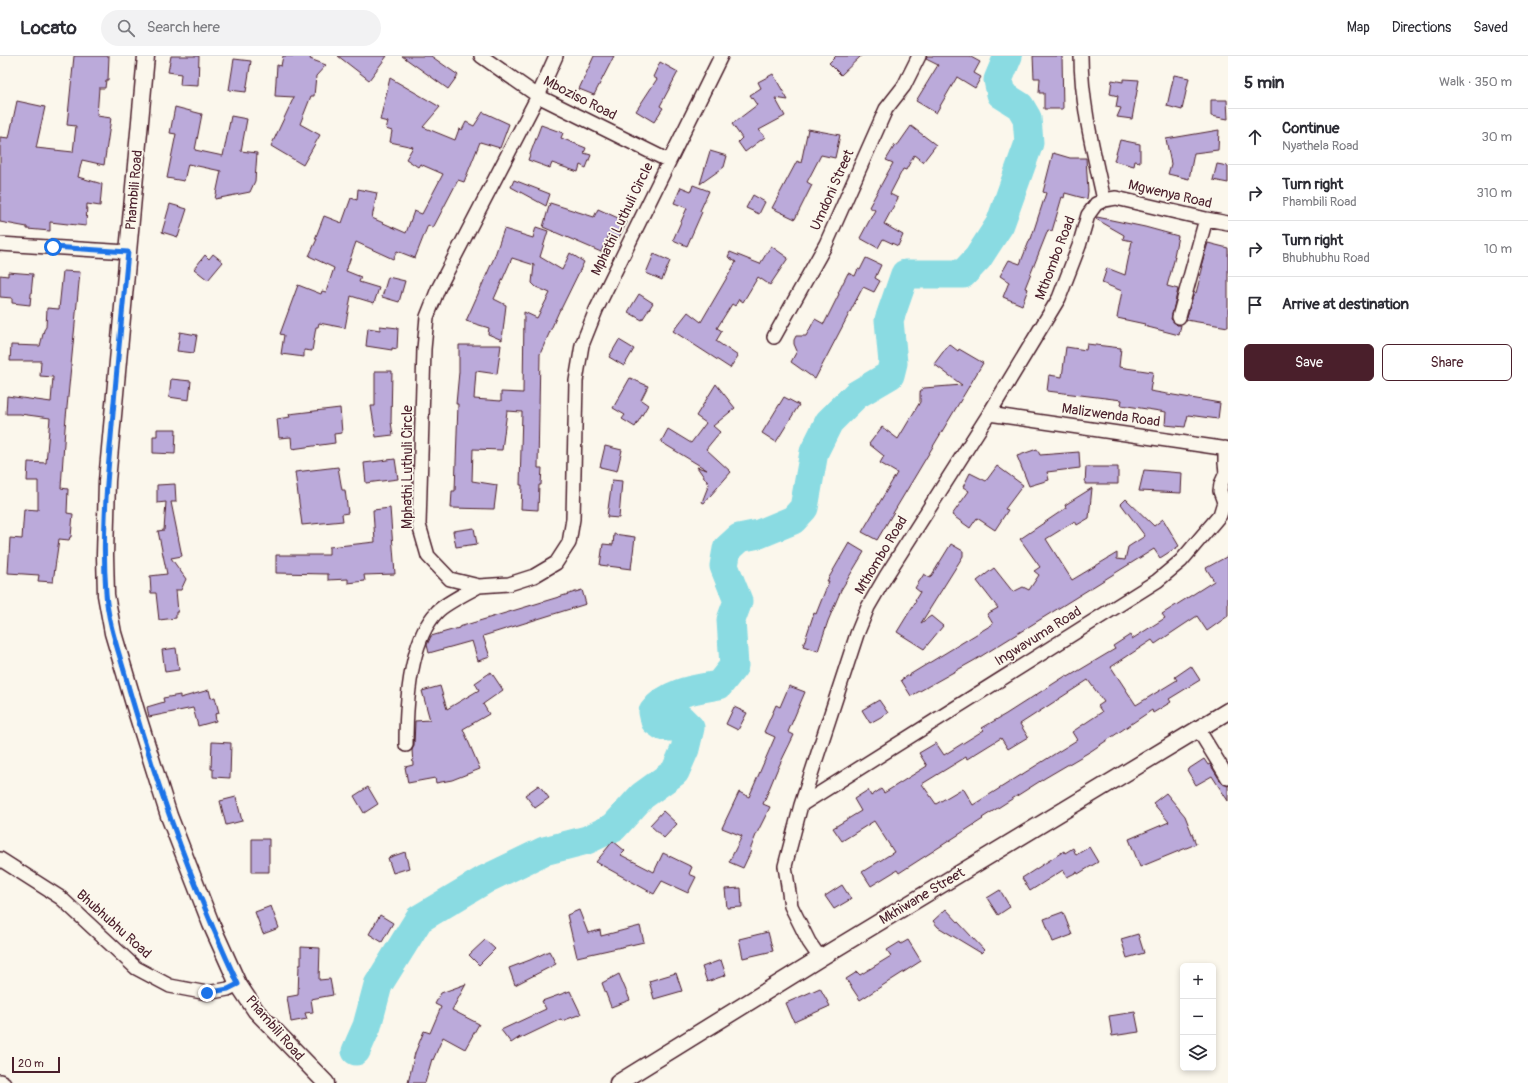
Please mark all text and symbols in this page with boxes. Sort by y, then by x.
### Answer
search box [101,10,381,46]
text: Locato [20,16,77,40]
icon: search [115,17,137,39]
text: Search here [147,18,220,37]
text: Map [1347,19,1370,36]
text: Directions [1392,19,1451,36]
text: Saved [1473,19,1508,36]
street label: Mboziso Road [540,72,620,124]
text: 5 min [1244,72,1284,93]
text: Walk · 350 m [1439,74,1512,90]
text: Continue [1282,119,1340,138]
icon: ahead [1244,126,1266,148]
text: 30 m [1482,129,1512,145]
text: Nyathela Road [1282,138,1359,154]
street label: Umdoni Street [807,146,858,233]
street label: Phambili Road [122,149,146,231]
street label: Mphathi Luthuli Circle [587,160,657,278]
text: Turn right [1282,175,1343,194]
street label: Mgwenya Road [1127,176,1214,212]
icon: right [1244,182,1266,204]
text: 310 m [1476,185,1512,201]
text: Phambili Road [1282,194,1357,210]
street label: Mthombo Road [1031,214,1079,302]
text: Turn right [1282,231,1343,250]
route start [44,238,62,256]
icon: right [1244,238,1266,260]
text: 10 m [1484,241,1512,257]
text: Bhubhubhu Road [1282,250,1370,266]
icon: arrive [1244,294,1266,316]
text: Arrive at destination [1282,295,1409,314]
button: Save [1244,344,1374,381]
button: Share [1382,344,1512,381]
street label: Malizwenda Road [1061,400,1161,430]
street label: Mphathi Luthuli Circle [399,405,416,529]
street label: Mthombo Road [851,513,911,597]
street label: Ingwavuma Road [992,603,1084,669]
street label: Mkhiwane Street [876,864,968,928]
street label: Bhubhubhu Road [73,886,155,962]
map controls [1180,963,1216,1071]
button: + [1180,963,1216,999]
route end [198,984,216,1002]
street label: Phambili Road [242,992,308,1064]
button: − [1180,999,1216,1035]
button: layers [1180,1035,1216,1071]
scale bar [12,1055,60,1074]
text: 20 m [18,1057,44,1070]

